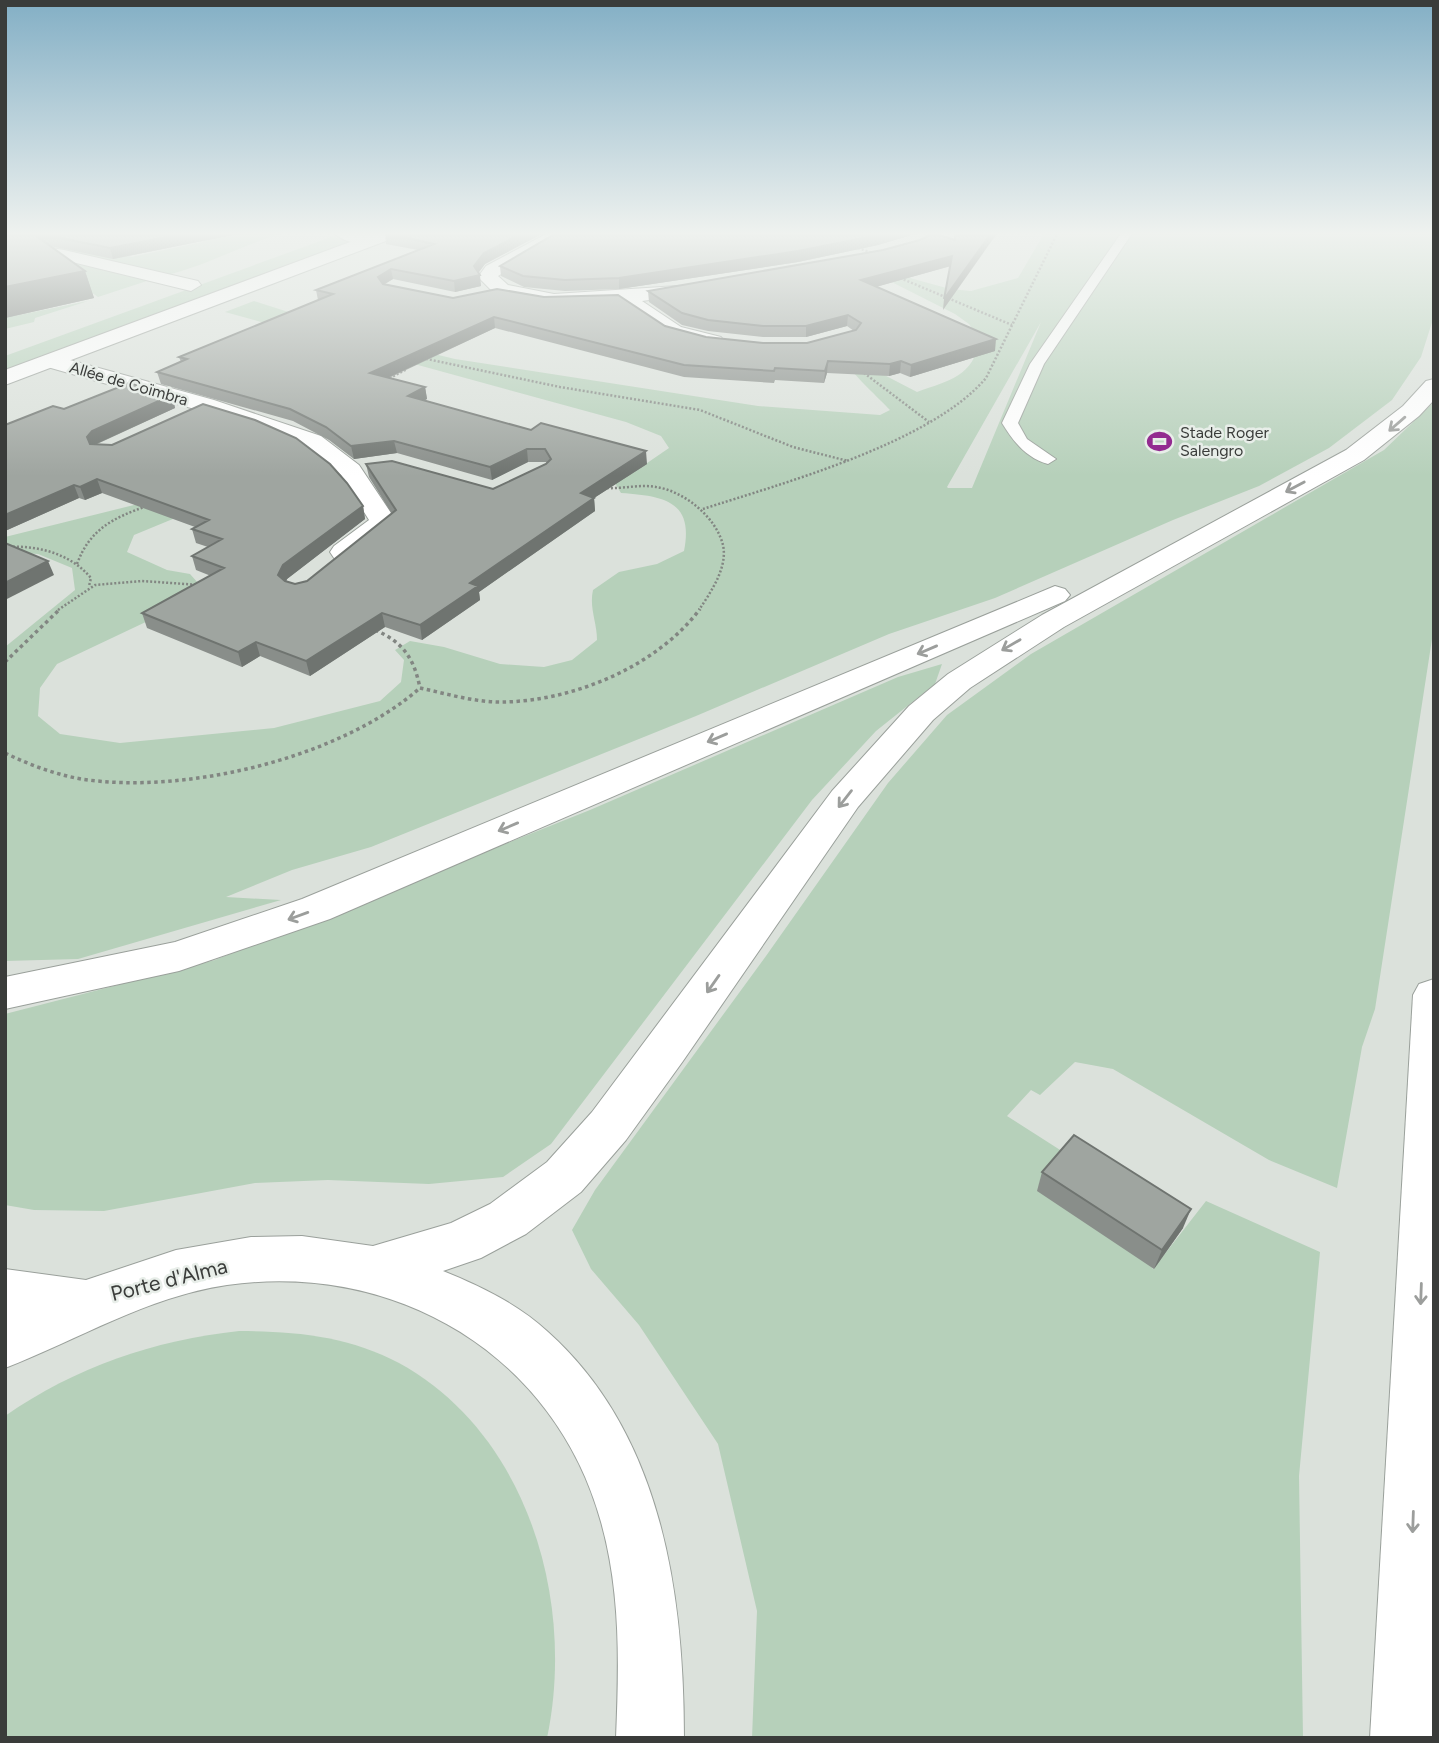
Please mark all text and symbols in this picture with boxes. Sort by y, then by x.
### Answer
street label: Allée de Coïmbra [67,357,190,409]
one-way arrow [1389,416,1407,432]
place label: Stade Roger Salengro [1180,423,1269,460]
sports icon: Stade Roger Salengro [1146,427,1174,455]
one-way arrow [1285,481,1306,494]
one-way arrow [1001,639,1021,653]
one-way arrow [917,644,938,657]
one-way arrow [707,733,729,746]
one-way arrow [838,790,853,808]
one-way arrow [498,822,519,835]
one-way arrow [288,910,310,923]
one-way arrow [706,974,720,993]
street label: Porte d'Alma [108,1253,230,1306]
one-way arrow [1414,1283,1428,1306]
one-way arrow [1407,1510,1420,1533]

